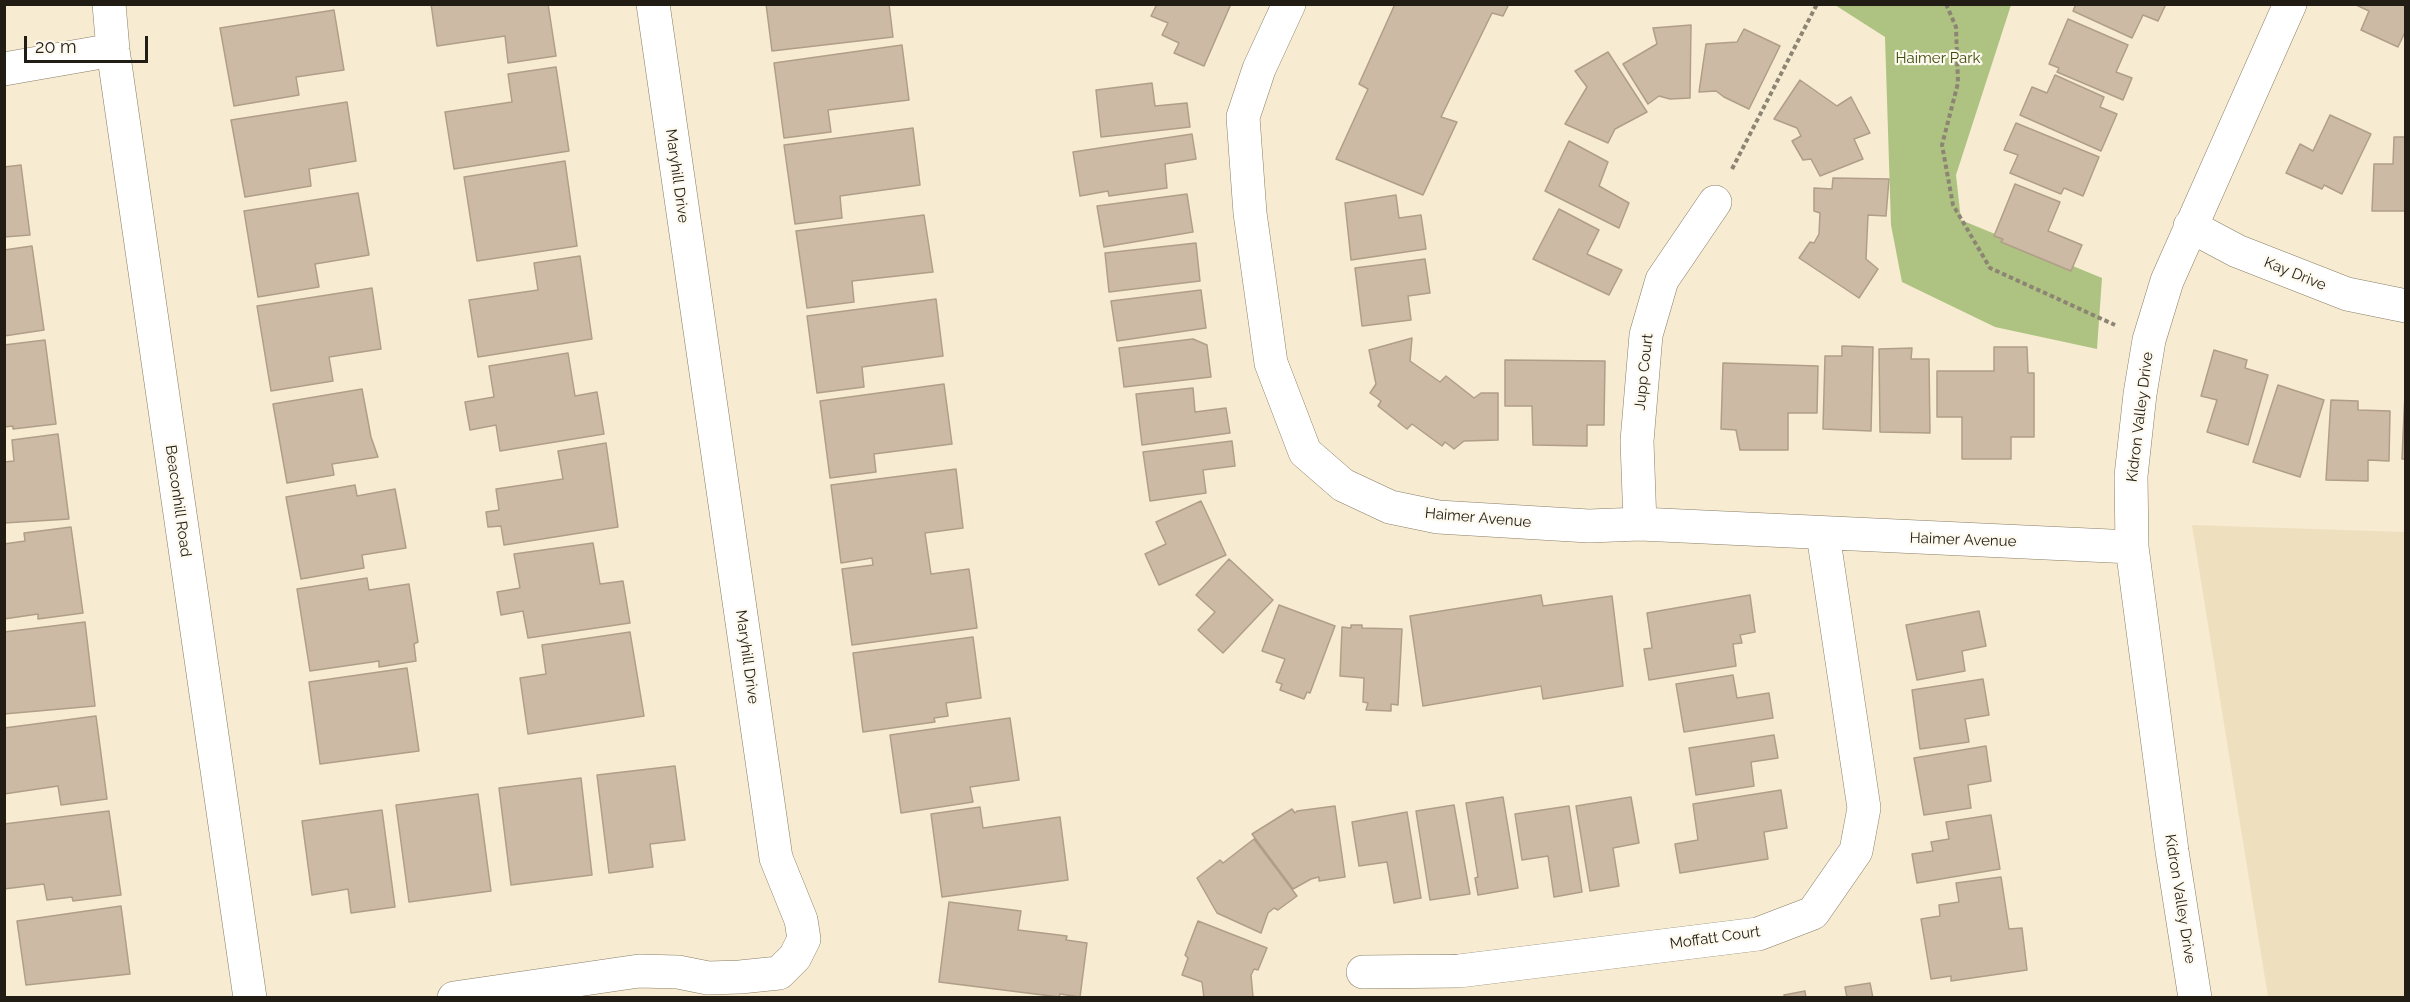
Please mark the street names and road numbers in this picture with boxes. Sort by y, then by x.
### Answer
street label: Maryhill Drive [662,128,692,224]
street label: Kay Drive [2261,253,2329,295]
street label: Jupp Court [1631,333,1657,411]
street label: Kidron Valley Drive [2123,351,2157,483]
street label: Beaconhill Road [161,444,195,558]
street label: Haimer Avenue [1424,504,1532,532]
street label: Haimer Avenue [1909,529,2017,551]
street label: Maryhill Drive [732,609,762,705]
street label: Kidron Valley Drive [2161,833,2199,965]
street label: Moffatt Court [1669,923,1761,953]

